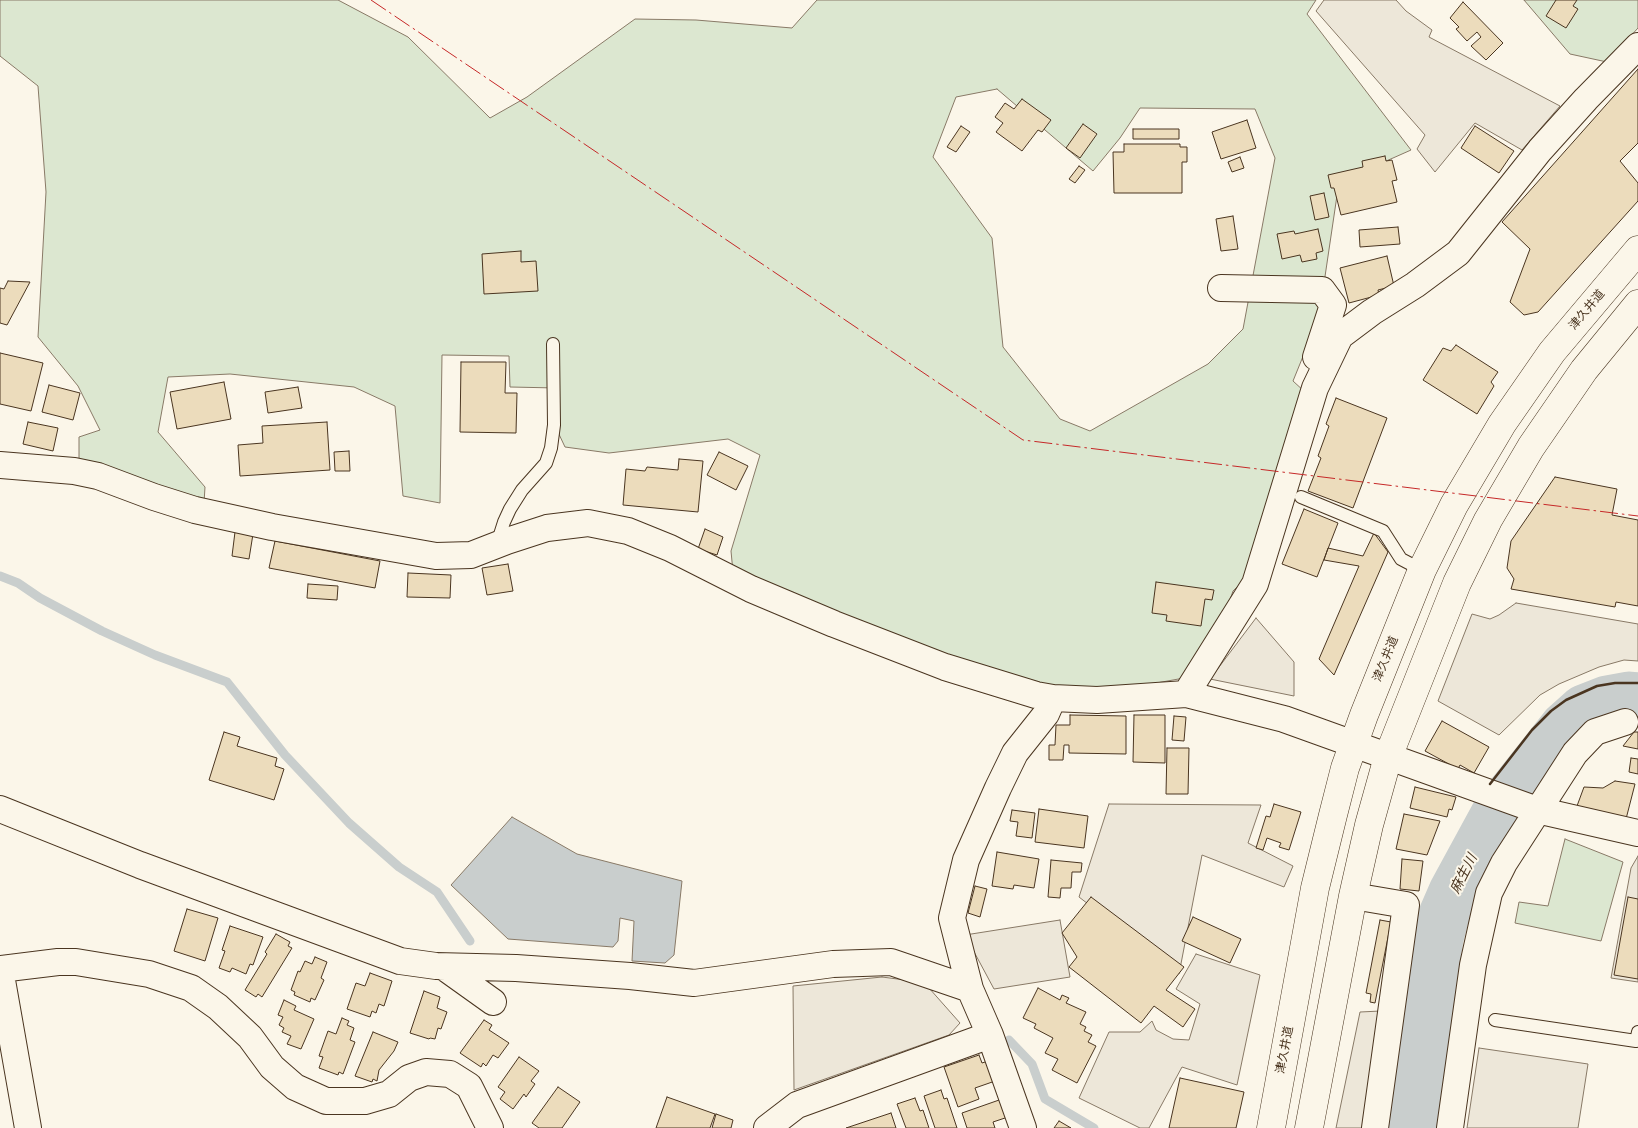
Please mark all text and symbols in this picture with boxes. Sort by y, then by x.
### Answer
street label: 津久井道 [1566,287,1608,333]
street label: 津久井道 [1370,634,1402,684]
water label: 麻生川 [1447,851,1481,897]
street label: 津久井道 [1273,1025,1297,1075]

